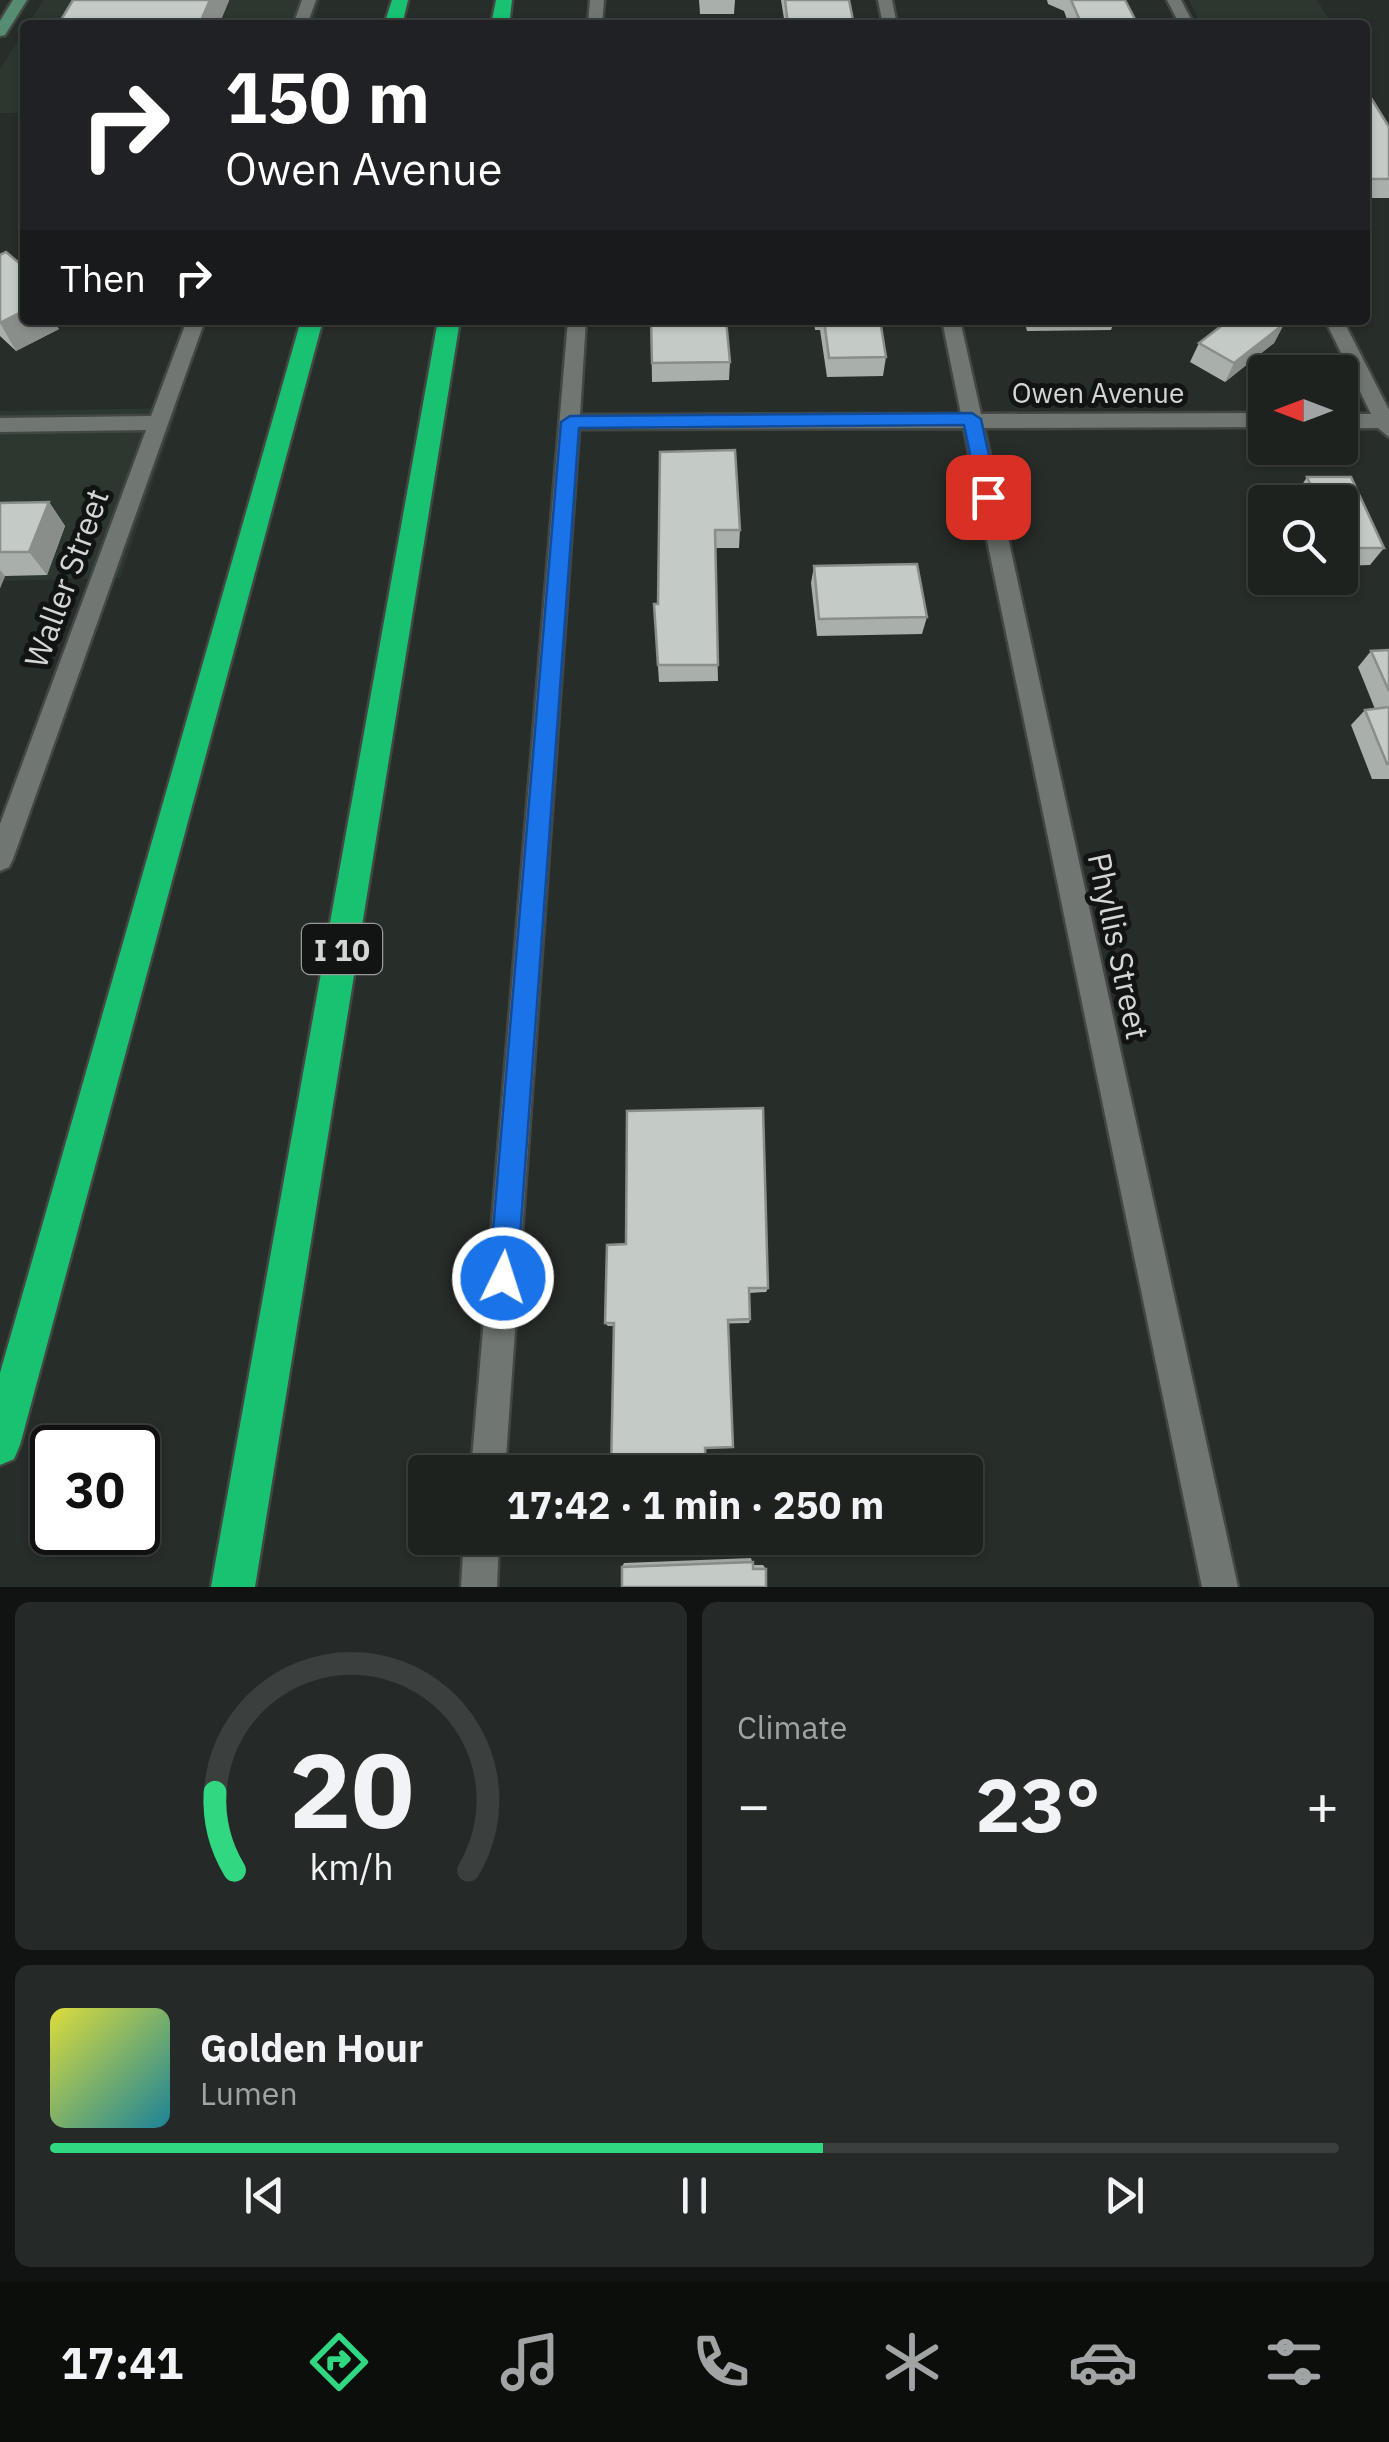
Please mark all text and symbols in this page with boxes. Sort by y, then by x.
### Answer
text: 150 m [225,51,430,142]
icon: right [60,60,190,190]
text: Owen Avenue [225,139,502,197]
icon: right [166,250,221,305]
text: Then [60,253,146,302]
north arrow [1248,355,1358,465]
map controls [1248,355,1358,595]
street label: Owen Avenue [1012,374,1184,411]
pin [946,455,1031,540]
icon: arrive [961,470,1016,525]
street label: Waller Street [14,483,118,673]
button: search [1248,485,1358,595]
street label: Phyllis Street [1079,849,1159,1043]
road number: I 10 [302,924,382,974]
position arrow [451,1226,555,1330]
speed limit sign: 30 [30,1425,160,1555]
text: 17:42 · 1 min · 250 m [507,1480,884,1529]
text: Climate [737,1706,847,1748]
text: 20 [289,1721,413,1857]
text: 23° [975,1755,1101,1853]
text: − [737,1769,770,1840]
text: + [1306,1769,1339,1840]
text: km/h [309,1843,393,1890]
text: Golden Hour [200,2023,423,2072]
text: Lumen [200,2072,298,2114]
icon: previous [237,2168,292,2223]
icon: pause [667,2168,722,2223]
icon: next [1097,2168,1152,2223]
icon: directions [304,2327,374,2397]
icon: music [495,2327,565,2397]
icon: phone [686,2327,756,2397]
icon: climate [877,2327,947,2397]
icon: car [1068,2327,1138,2397]
icon: filters [1259,2327,1329,2397]
text: 17:41 [60,2333,183,2391]

